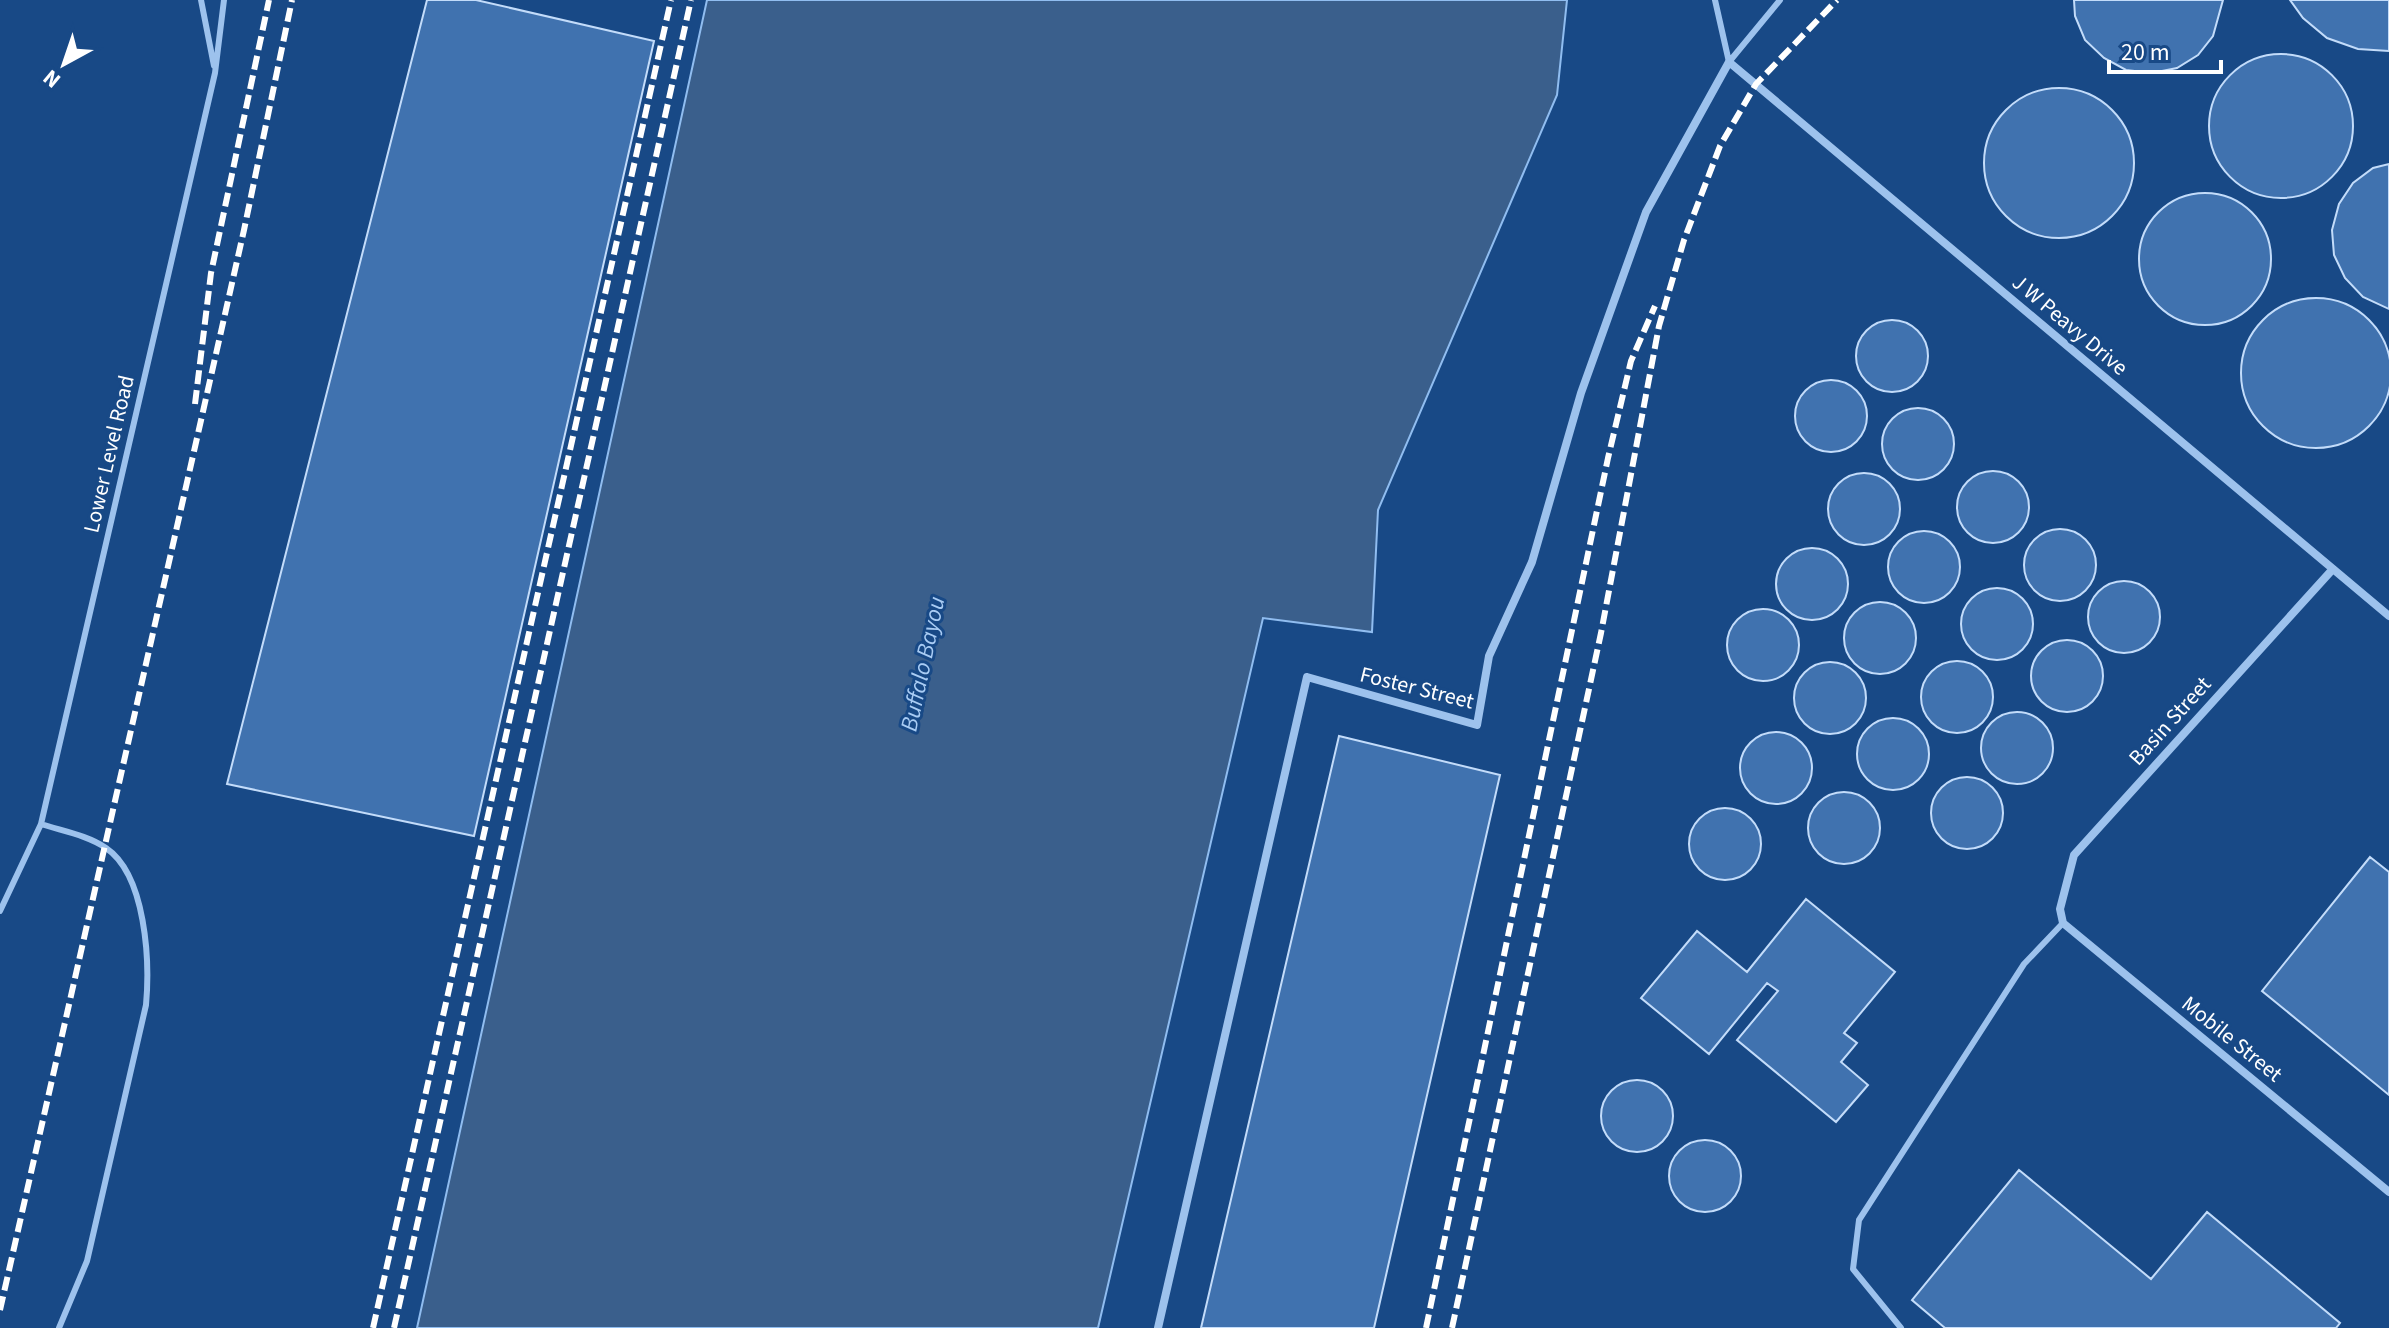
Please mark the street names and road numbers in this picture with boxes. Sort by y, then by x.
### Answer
street label: J W Peavy Drive [2005,267,2135,383]
street label: Lower Level Road [75,372,143,536]
street label: Foster Street [1357,658,1478,718]
street label: Basin Street [2121,669,2219,773]
street label: Mobile Street [2175,988,2290,1090]

